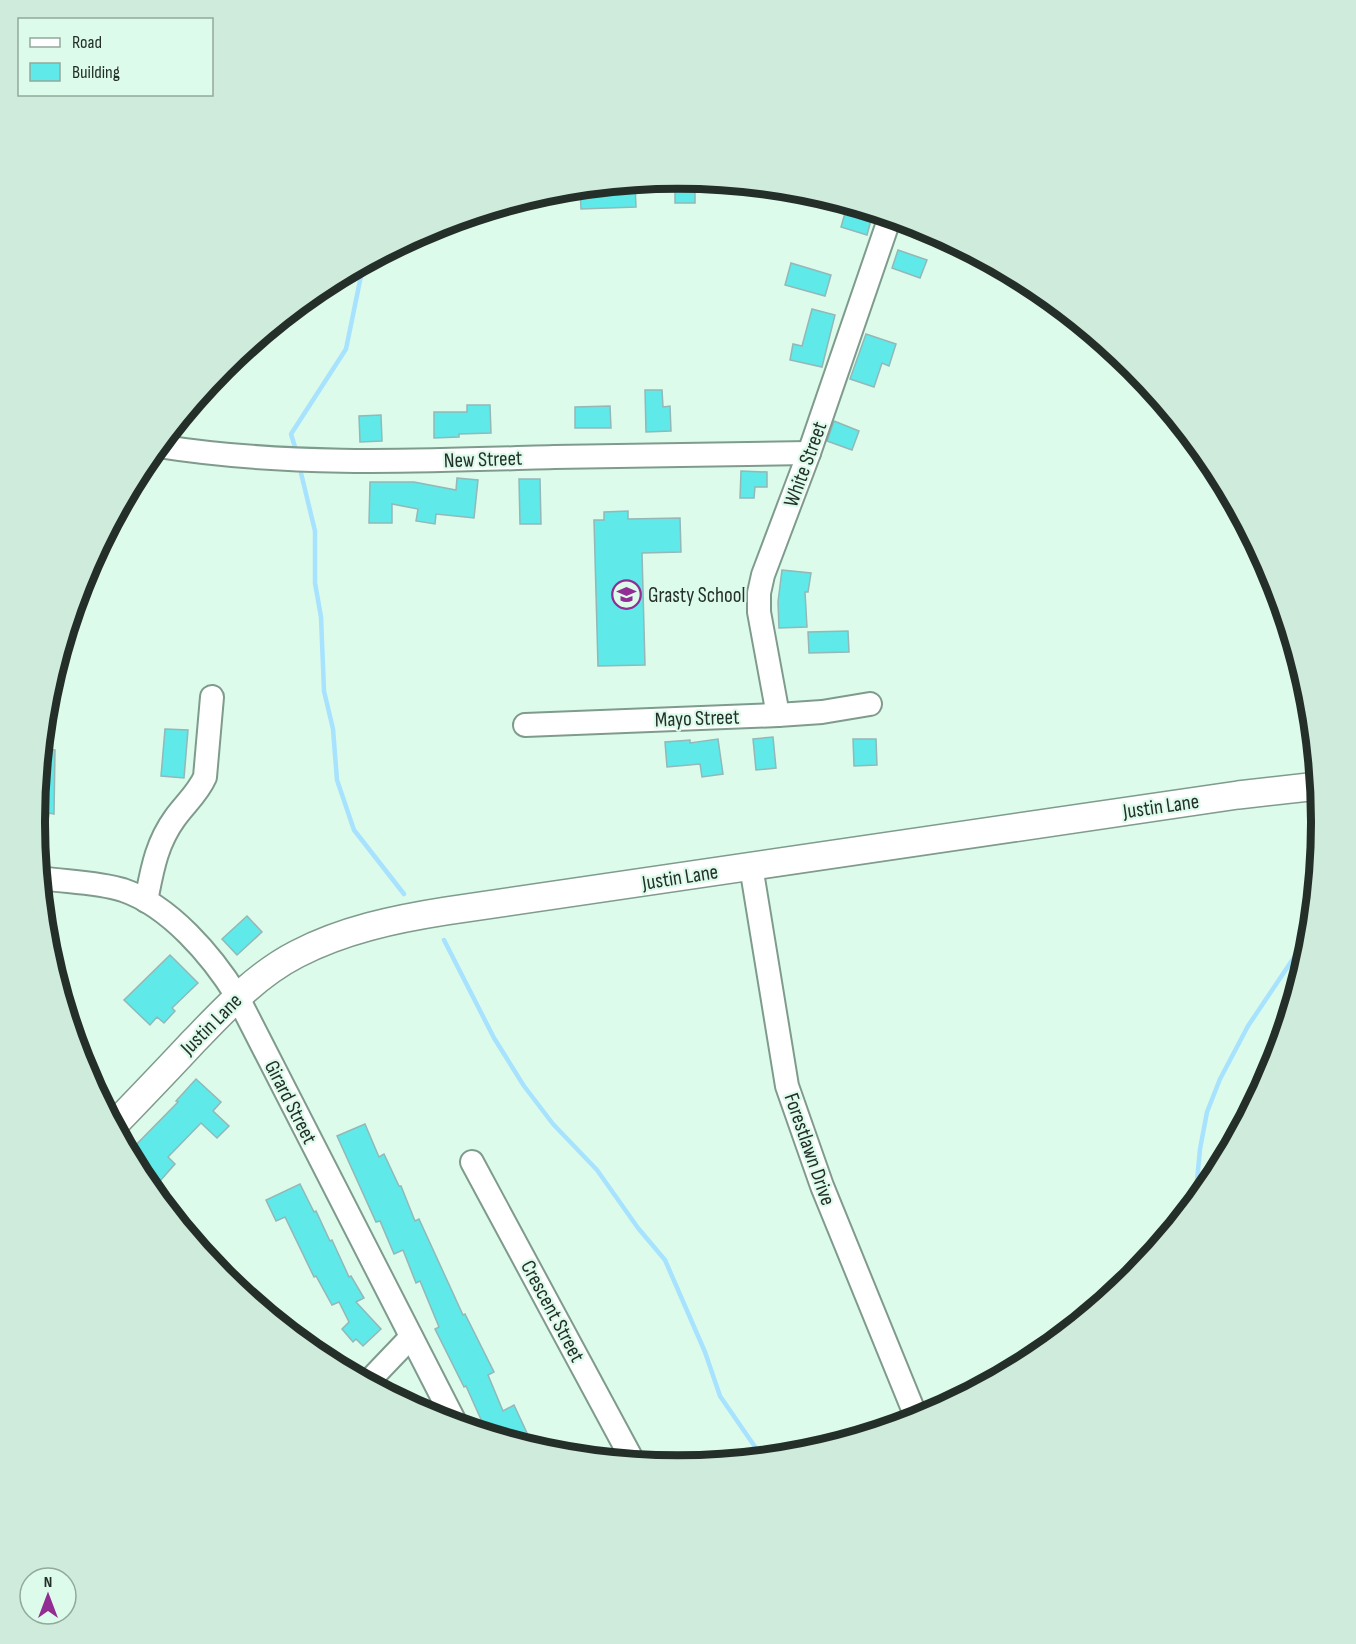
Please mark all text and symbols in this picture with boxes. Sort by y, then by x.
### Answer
legend [18,18,213,96]
text: Road [72,32,102,53]
text: Building [72,62,120,83]
street label: White Street [779,418,832,510]
street label: New Street [443,446,523,473]
school or university icon: Grasty School [611,579,643,611]
place label: Grasty School [648,583,745,608]
street label: Mayo Street [654,705,740,732]
street label: Justin Lane [1120,789,1201,824]
street label: Justin Lane [639,859,720,896]
street label: Justin Lane [175,988,247,1061]
street label: Girard Street [259,1056,322,1148]
street label: Forestlawn Drive [779,1090,840,1209]
street label: Crescent Street [515,1256,590,1366]
north arrow [18,1566,78,1626]
text: N [44,1573,52,1592]

